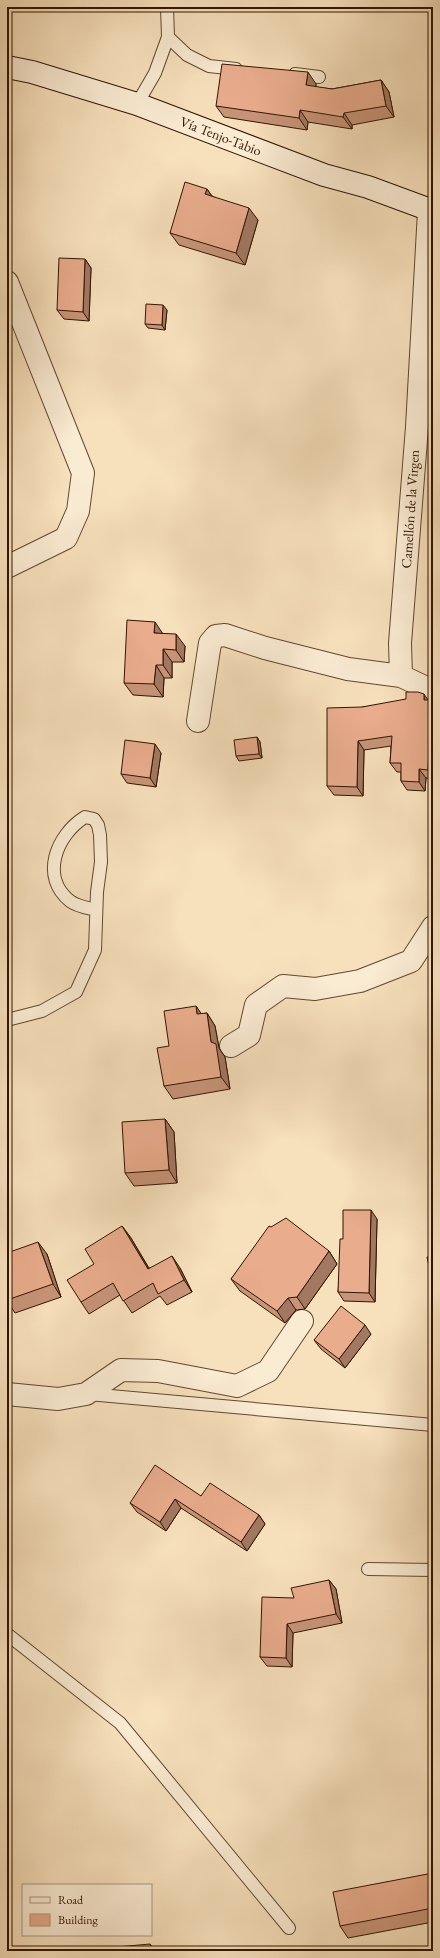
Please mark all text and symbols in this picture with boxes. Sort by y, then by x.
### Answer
street label: Vía Tenjo-Tabio [178,112,264,160]
street label: Camellón de la Virgen [397,448,423,569]
legend [22,1884,152,1936]
text: Road [58,1892,84,1908]
text: Building [58,1912,99,1928]

